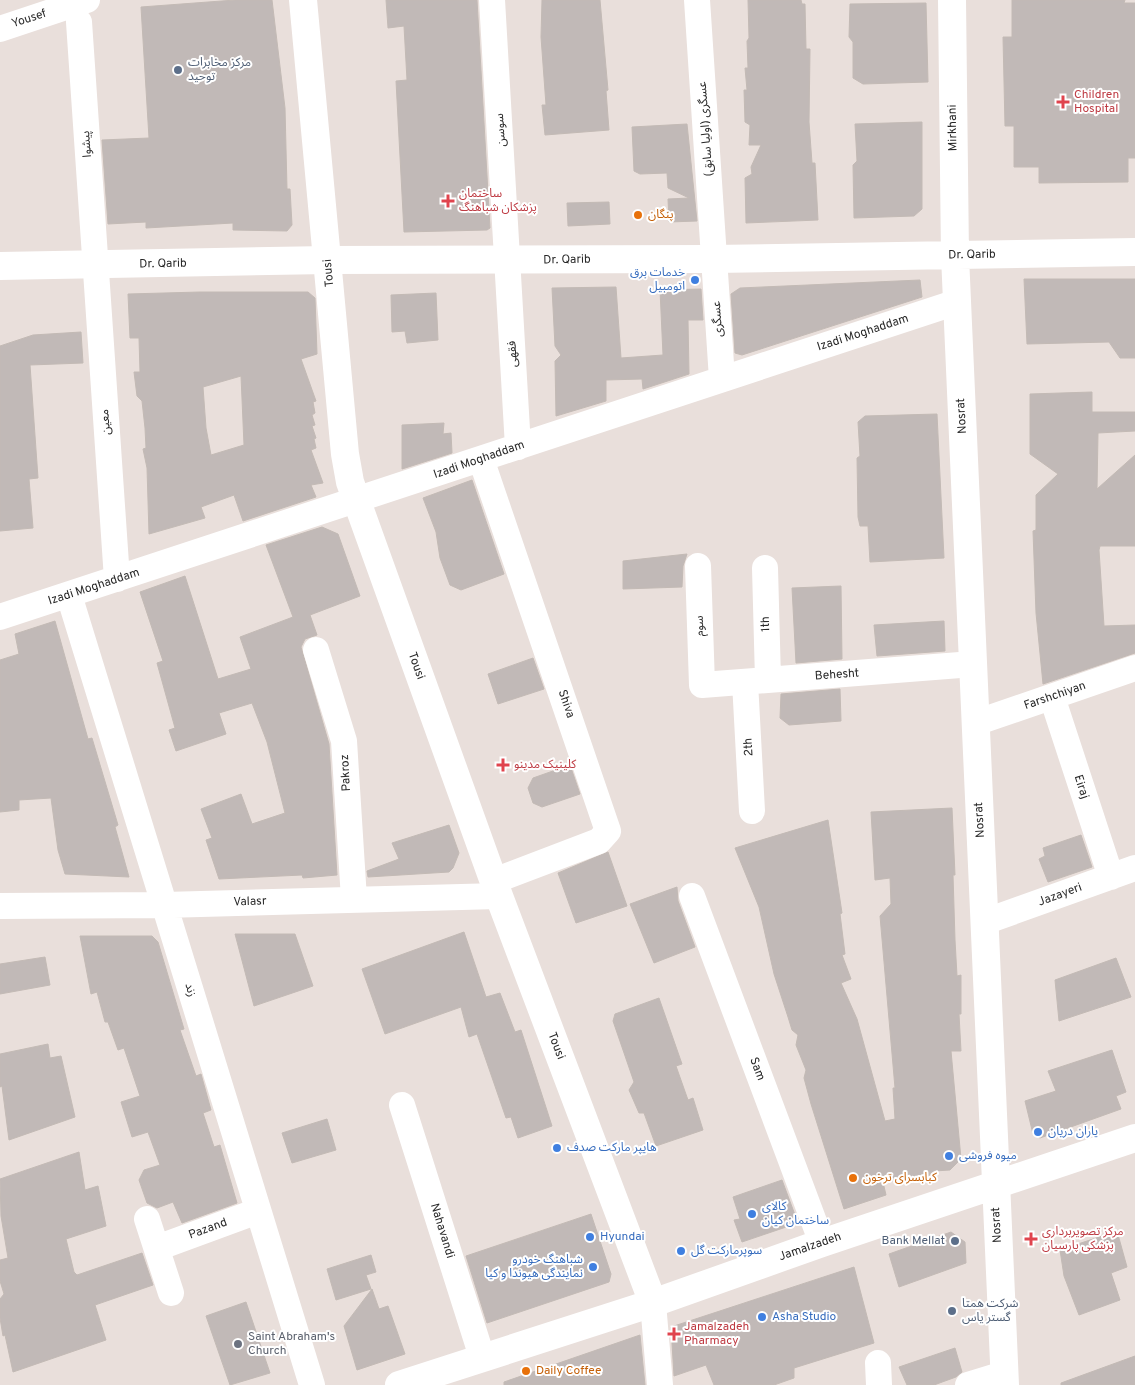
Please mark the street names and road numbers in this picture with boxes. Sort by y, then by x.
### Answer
street label: Yousef [10,6,48,32]
street label: عسگری (اولیا سابق) [695,81,717,177]
street label: Mirkhani [945,104,961,152]
street label: سوسن [492,113,510,147]
street label: پیشوا [78,130,96,158]
street label: Dr. Qarib [948,247,996,263]
street label: Dr. Qarib [543,252,591,268]
street label: Dr. Qarib [139,256,187,272]
street label: Tousi [320,258,338,288]
street label: عسگری [709,300,727,338]
street label: Izadi Moghaddam [815,311,911,355]
street label: فقهی [504,340,522,368]
street label: Nosrat [953,398,971,434]
street label: معین [97,409,115,435]
street label: Izadi Moghaddam [431,437,527,483]
street label: Izadi Moghaddam [46,565,142,609]
street label: سوم [692,615,708,637]
street label: 1th [758,616,774,632]
street label: Tousi [404,650,428,682]
street label: Behesht [814,665,860,685]
street label: Farshchiyan [1022,678,1088,714]
street label: Shiva [554,688,578,720]
street label: 2th [741,737,757,757]
street label: Pakroz [337,754,355,792]
street label: Eiraj [1070,773,1092,801]
street label: Nosrat [971,802,989,838]
street label: Jazayeri [1036,880,1084,910]
street label: Valasr [233,893,267,911]
street label: زند [180,981,200,999]
street label: Tousi [544,1030,568,1062]
street label: Sam [745,1055,769,1083]
street label: Nahavandi [426,1202,458,1260]
street label: Nosrat [988,1207,1006,1243]
street label: Pazand [187,1215,229,1243]
street label: Jamalzadeh [777,1229,843,1265]

